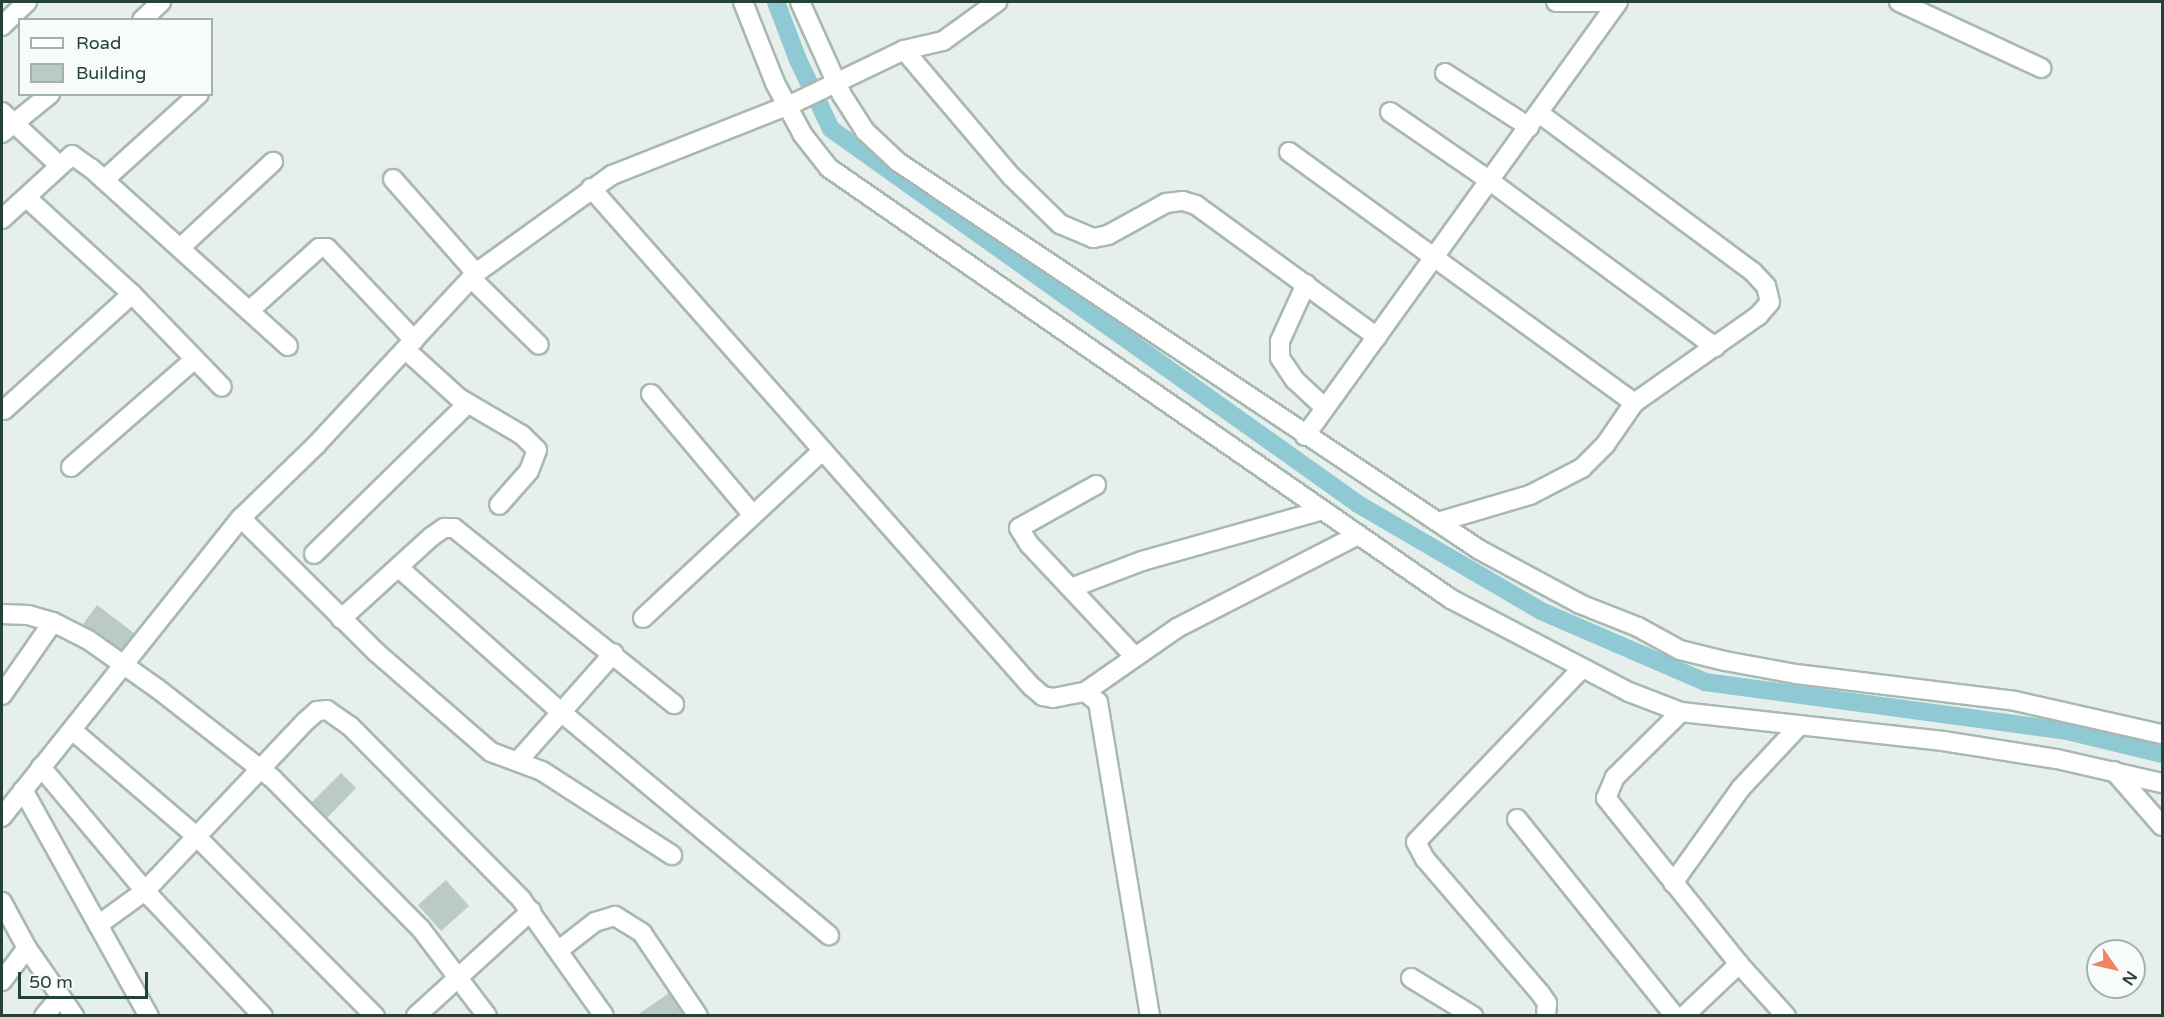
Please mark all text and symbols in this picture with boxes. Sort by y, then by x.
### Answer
legend [18,18,213,96]
text: Road [76,32,121,54]
text: Building [76,62,146,84]
north arrow [2086,939,2146,999]
scale bar [21,960,152,998]
text: N [2117,967,2141,989]
text: 50 m [29,971,73,993]

